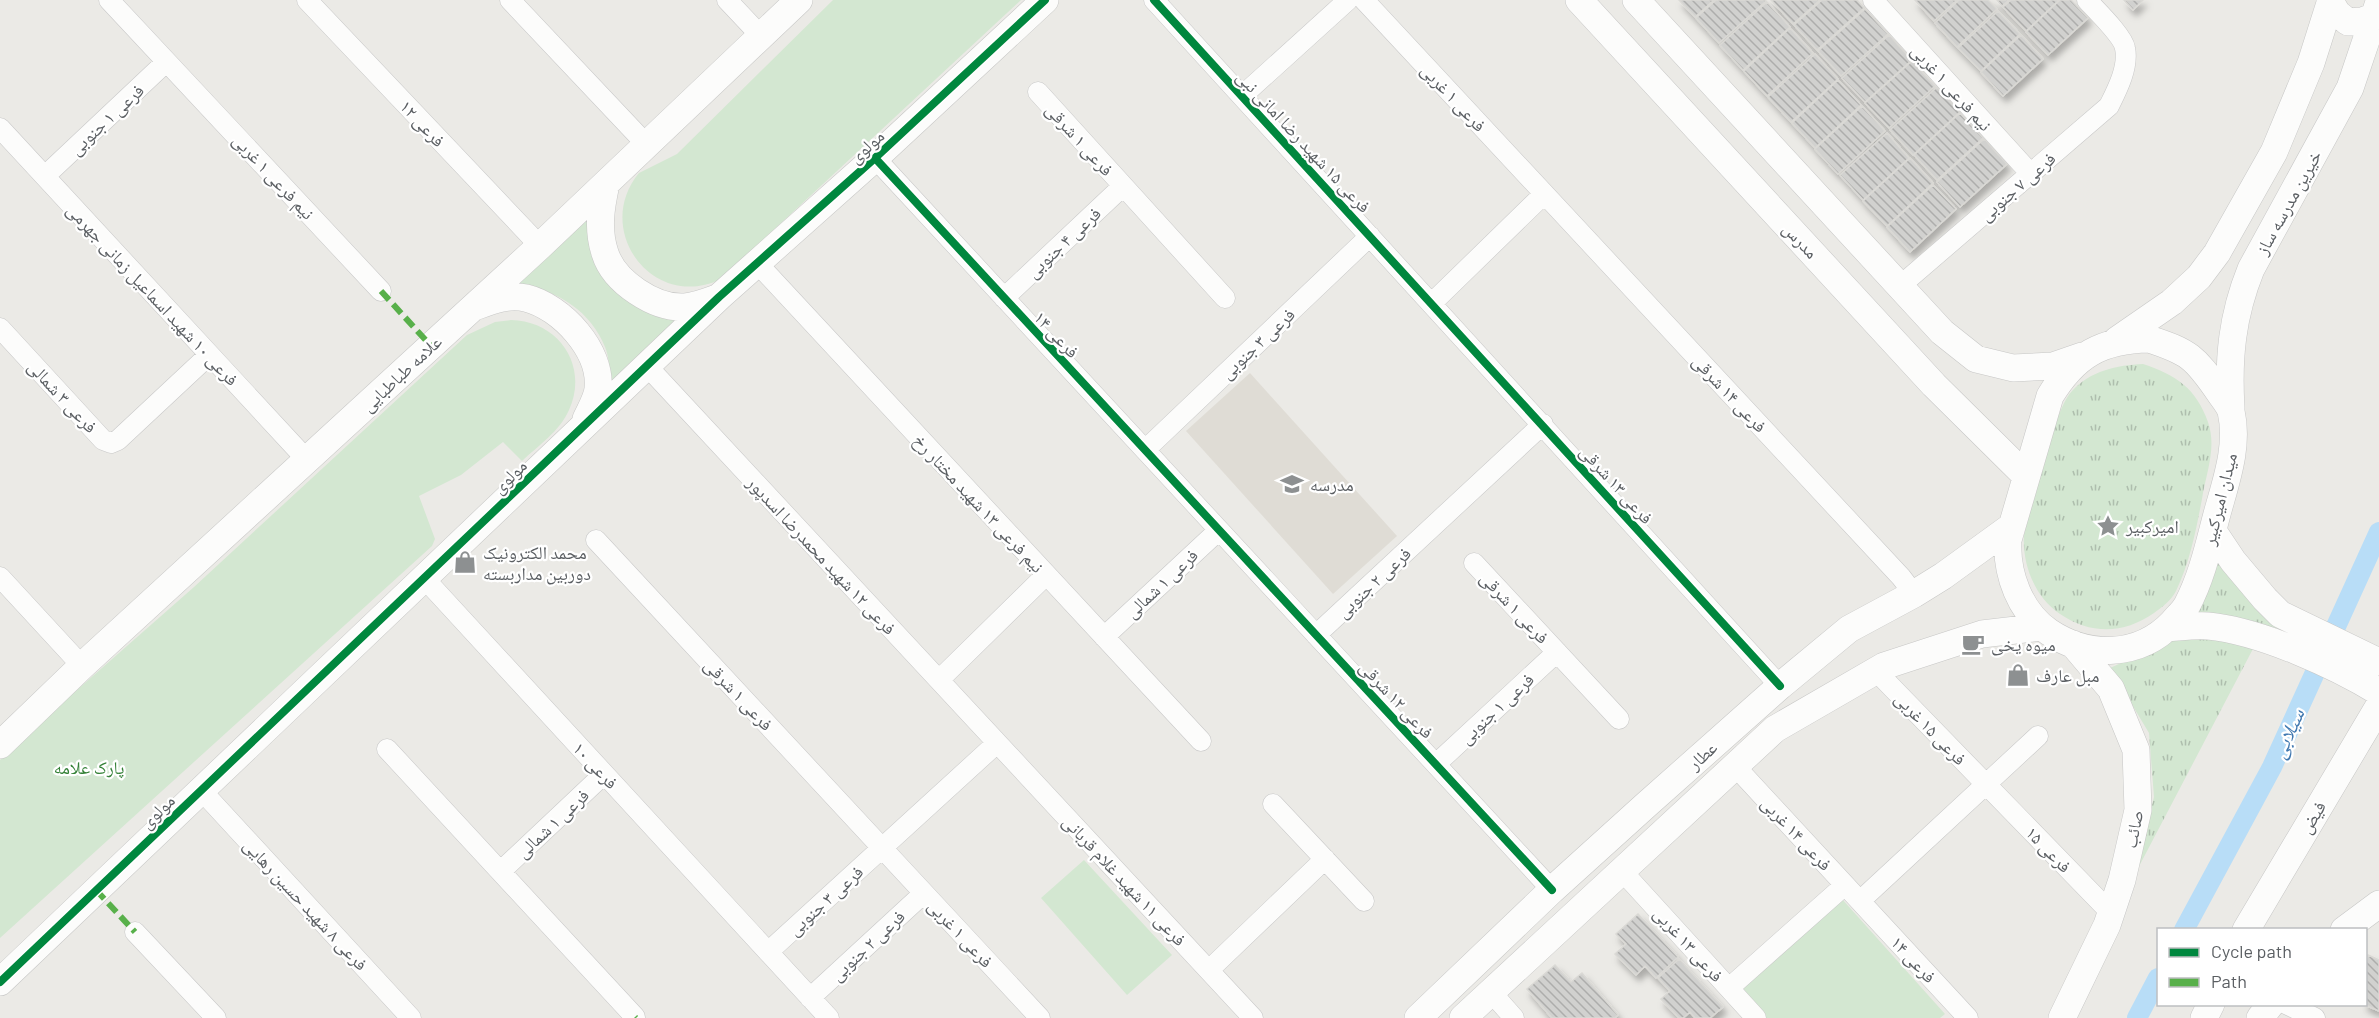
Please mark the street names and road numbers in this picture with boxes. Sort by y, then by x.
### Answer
street label: نیم فرعی ۱ غربی [1906,39,1997,137]
street label: فرعی ۱ غربی [1416,58,1491,136]
street label: فرعی ۱۵ شهید رضا امانی نبی [1232,65,1376,217]
street label: فرعی ۱ جنوبی [64,79,149,160]
street label: فرعی ۱۲ [395,95,450,152]
street label: فرعی ۱ شرقی [1041,98,1118,181]
street label: مولوی [844,124,889,168]
street label: نیم فرعی ۱ غربی [227,128,320,225]
street label: خیرین مدرسه ساز [2250,146,2327,259]
street label: فرعی ۷ جنوبی [1974,147,2060,226]
street label: فرعی ۱۰ شهید اسماعیل زمانی جهرمی [62,198,243,391]
street label: فرعی ۴ جنوبی [1021,202,1106,283]
street label: مدرس [1778,217,1823,264]
street label: فرعی ۳ جنوبی [1215,303,1300,384]
street label: فرعی ۱۴ [1029,306,1084,363]
street label: علامه طباطبایی [356,330,446,417]
street label: فرعی ۱۴ شرقی [1688,349,1772,437]
street label: فرعی ۳ شمالی [23,355,102,438]
street label: نیم فرعی ۱۳ شهید مختار رخ [908,429,1049,578]
street label: فرعی ۱۳ شرقی [1575,440,1658,529]
street label: میدان امیرکبیر [2197,451,2242,549]
street label: مولوی [487,454,532,499]
street label: فرعی ۱۲ شهید محمدرضا اسدپور [741,470,901,640]
street label: فرعی ۲ جنوبی [1331,542,1416,623]
street label: فرعی ۱ شمالی [1120,544,1203,623]
street label: فرعی ۱ شرقی [1475,566,1554,648]
street label: فرعی ۱ شرقی [699,653,778,735]
street label: فرعی ۱۲ شرقی [1355,655,1439,743]
street label: فرعی ۱ جنوبی [1454,668,1539,749]
street label: فرعی ۱۵ غربی [1890,687,1971,770]
street label: عطار [1682,736,1721,775]
street label: فرعی ۱۰ [568,737,623,794]
street label: فرعی ۱ شمالی [511,784,594,863]
street label: مولوی [135,789,180,834]
street label: فرعی ۱۴ غربی [1756,791,1837,875]
street label: فیض [2294,797,2331,838]
street label: صائب [2119,808,2148,850]
street label: فرعی ۱۱ شهید غلام قربانی [1057,810,1191,951]
street label: فرعی ۱۵ [2021,821,2076,877]
street label: فرعی ۸ شهید حسین رهایی [239,834,373,975]
street label: فرعی ۳ جنوبی [783,860,868,940]
street label: فرعی ۱ غربی [923,894,998,972]
street label: فرعی ۱۳ غربی [1649,902,1728,987]
street label: فرعی ۲ جنوبی [825,905,910,986]
street label: فرعی ۱۴ [1886,931,1941,988]

